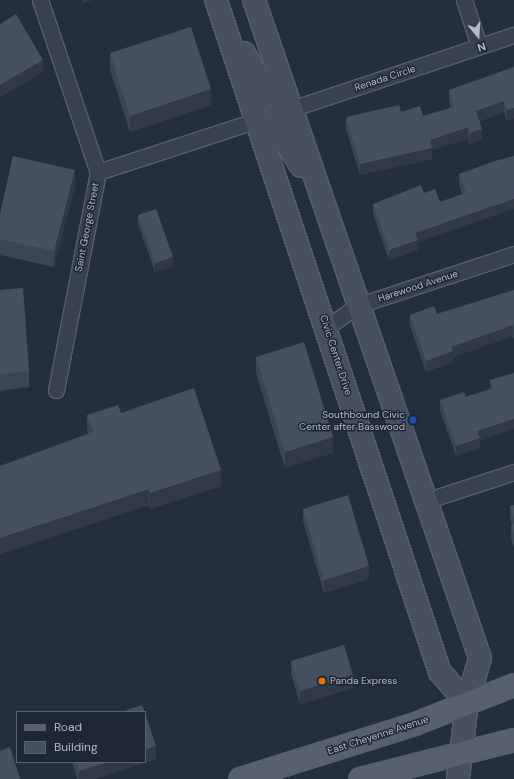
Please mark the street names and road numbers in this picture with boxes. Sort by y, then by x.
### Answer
street label: Renada Circle [353,62,417,94]
street label: Saint George Street [72,181,102,273]
street label: Harewood Avenue [376,267,460,305]
street label: Civic Center Drive [317,313,355,397]
street label: East Cheyenne Avenue [326,713,430,757]

